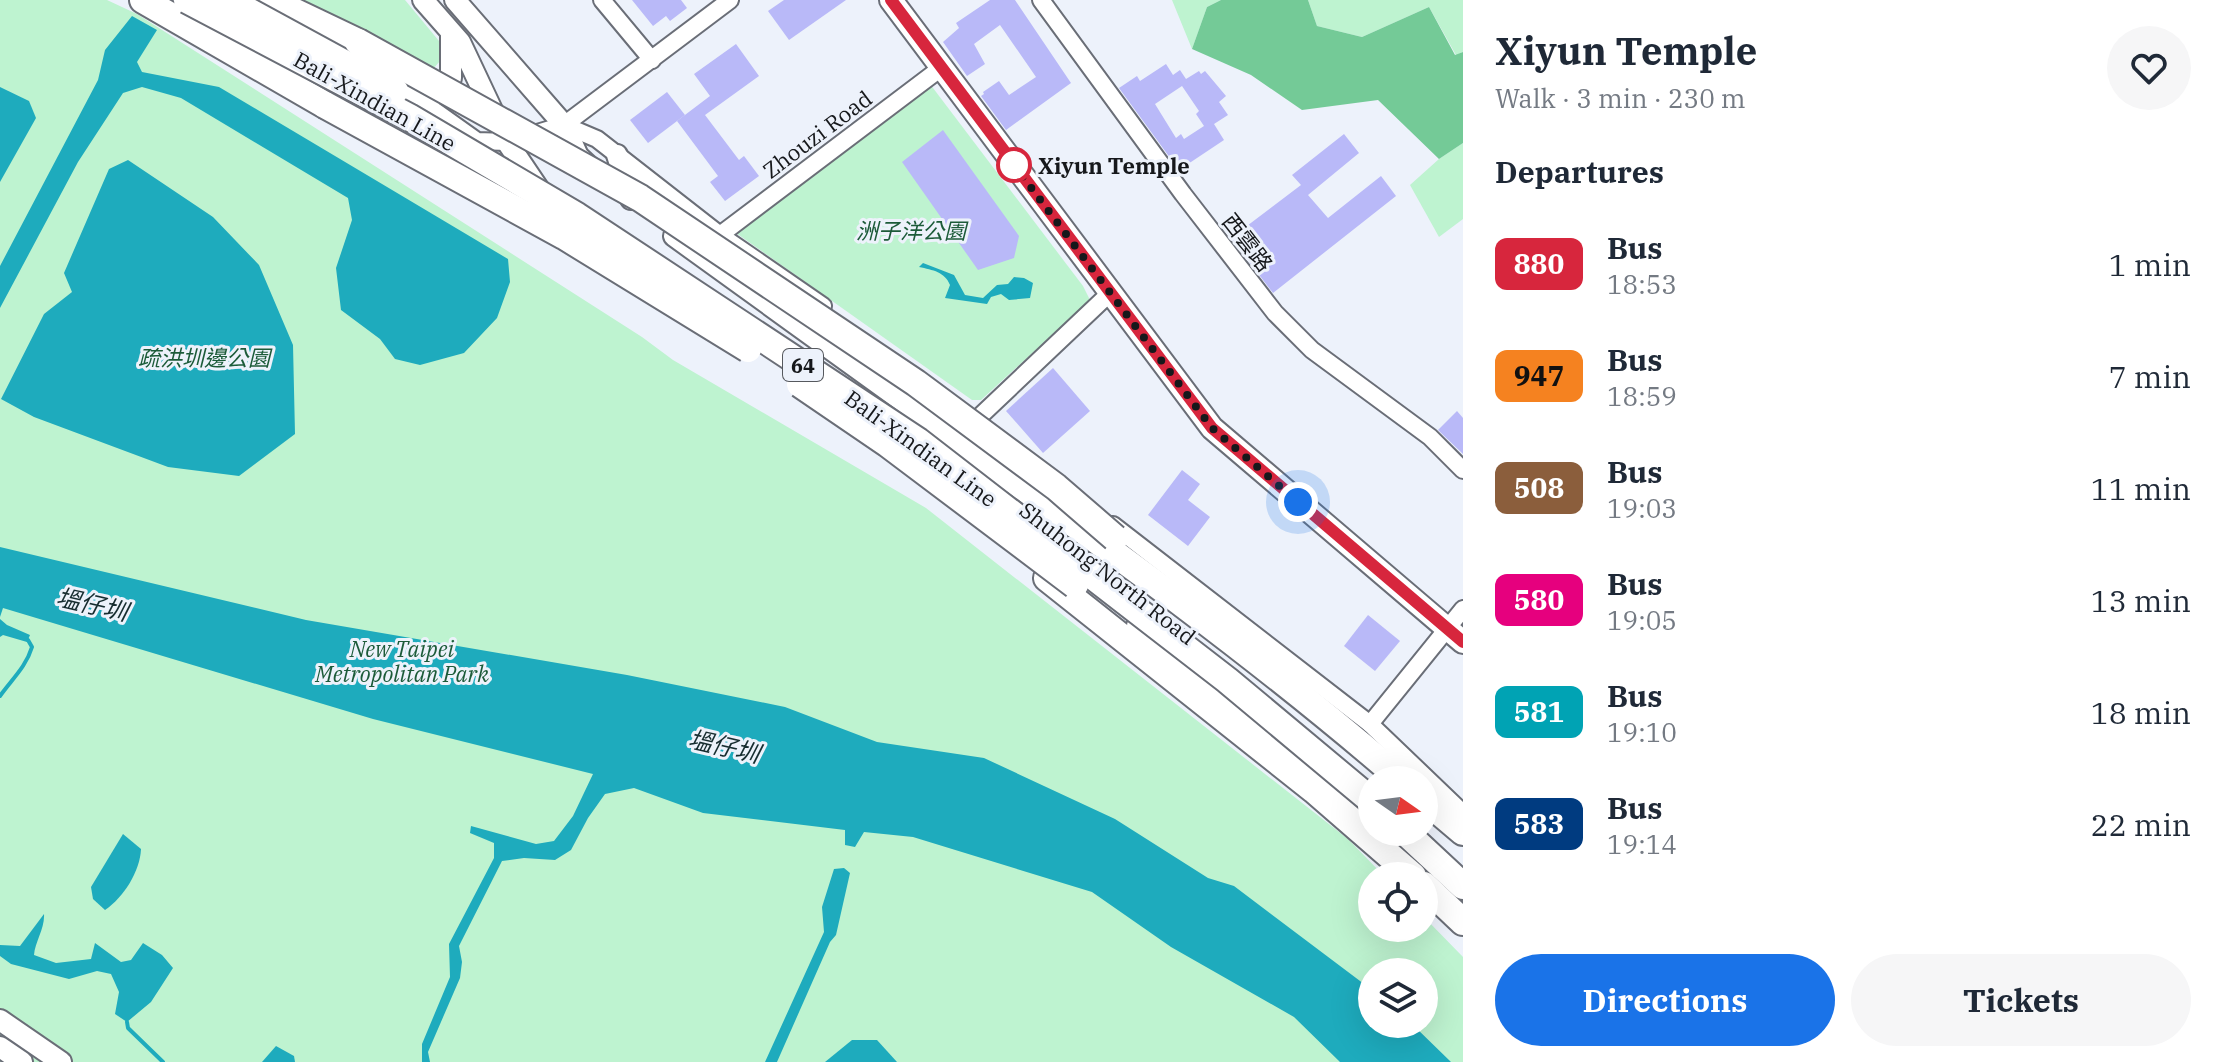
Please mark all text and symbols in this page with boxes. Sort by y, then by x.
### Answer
text: Xiyun Temple [1495,26,1757,75]
button: heart [2107,26,2191,110]
street label: Bali-Xindian Line [289,44,461,158]
text: Walk · 3 min · 230 m [1495,81,1746,115]
street label: Zhouzi Road [757,83,877,185]
marker: Xiyun Temple [997,148,1031,182]
place label: Xiyun Temple [1038,151,1190,180]
text: Departures [1495,152,1664,191]
street label: 西雲路 [1216,207,1280,277]
park label: 洲子洋公園 [856,216,969,245]
text: Bus [1607,228,1662,267]
text: 880 [1514,245,1564,282]
text: 1 min [2109,245,2191,284]
text: 18:53 [1607,267,1677,301]
text: Bus [1607,340,1662,379]
park label: 疏洪圳邊公園 [138,343,273,372]
road number: 64 [783,349,823,381]
text: 947 [1514,357,1564,394]
text: 7 min [2109,357,2191,396]
text: 18:59 [1607,379,1677,413]
street label: Bali-Xindian Line [839,383,1003,513]
text: Bus [1607,452,1662,491]
text: 508 [1514,469,1564,506]
text: 11 min [2091,469,2191,508]
your location [1278,482,1318,522]
text: 19:03 [1607,491,1677,525]
street label: Shuhong North Road [1014,495,1202,651]
text: Bus [1607,564,1662,603]
water label: 塭仔圳 [53,580,134,628]
text: 580 [1514,581,1564,618]
text: 13 min [2091,581,2191,620]
text: 19:05 [1607,603,1677,637]
park label: New Taipei Metropolitan Park [314,634,489,688]
text: Bus [1607,676,1662,715]
text: 581 [1514,693,1564,730]
text: 18 min [2091,693,2191,732]
text: 19:10 [1607,715,1677,749]
water label: 塭仔圳 [685,722,766,770]
north arrow [1358,766,1438,846]
map controls [1358,766,1438,1038]
text: Bus [1607,788,1662,827]
text: 583 [1514,805,1564,842]
text: 22 min [2091,805,2191,844]
text: 19:14 [1607,827,1677,861]
button: locate [1358,862,1438,942]
button: Directions [1495,954,1835,1046]
button: Tickets [1851,954,2191,1046]
button: layers [1358,958,1438,1038]

